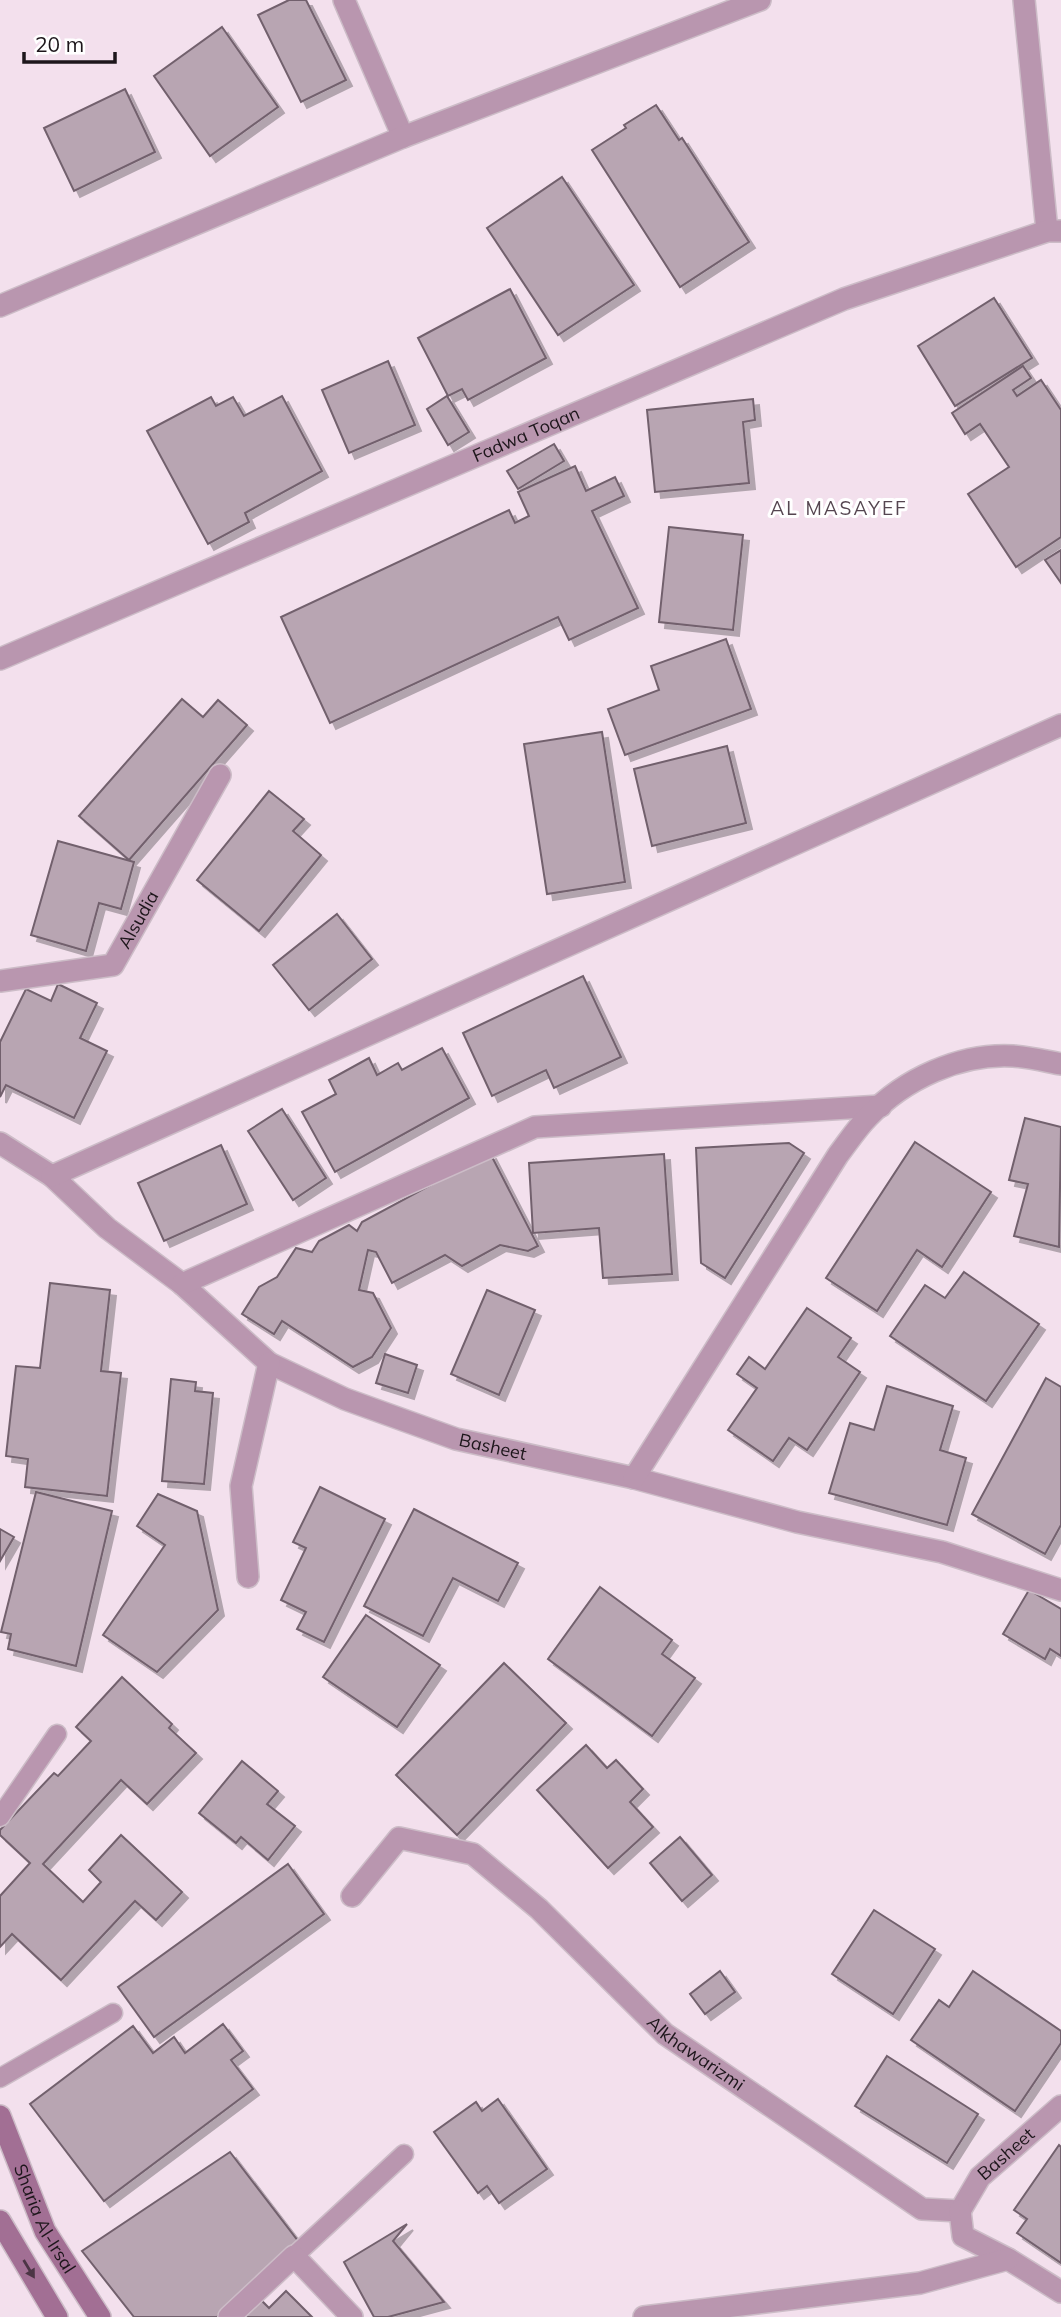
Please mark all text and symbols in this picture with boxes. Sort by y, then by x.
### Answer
scale bar [24,21,116,65]
text: 20 m [35,31,84,57]
street label: Fadwa Toqan [469,401,583,467]
district label: AL MASAYEF [770,496,908,520]
street label: Alsudia [113,887,163,953]
street label: Basheet [457,1428,529,1465]
street label: Alkhawarizmi [642,2011,749,2096]
street label: Basheet [972,2123,1039,2185]
street label: Sharia Al-Irsal [9,2160,81,2278]
one-way arrow [22,2260,35,2279]

